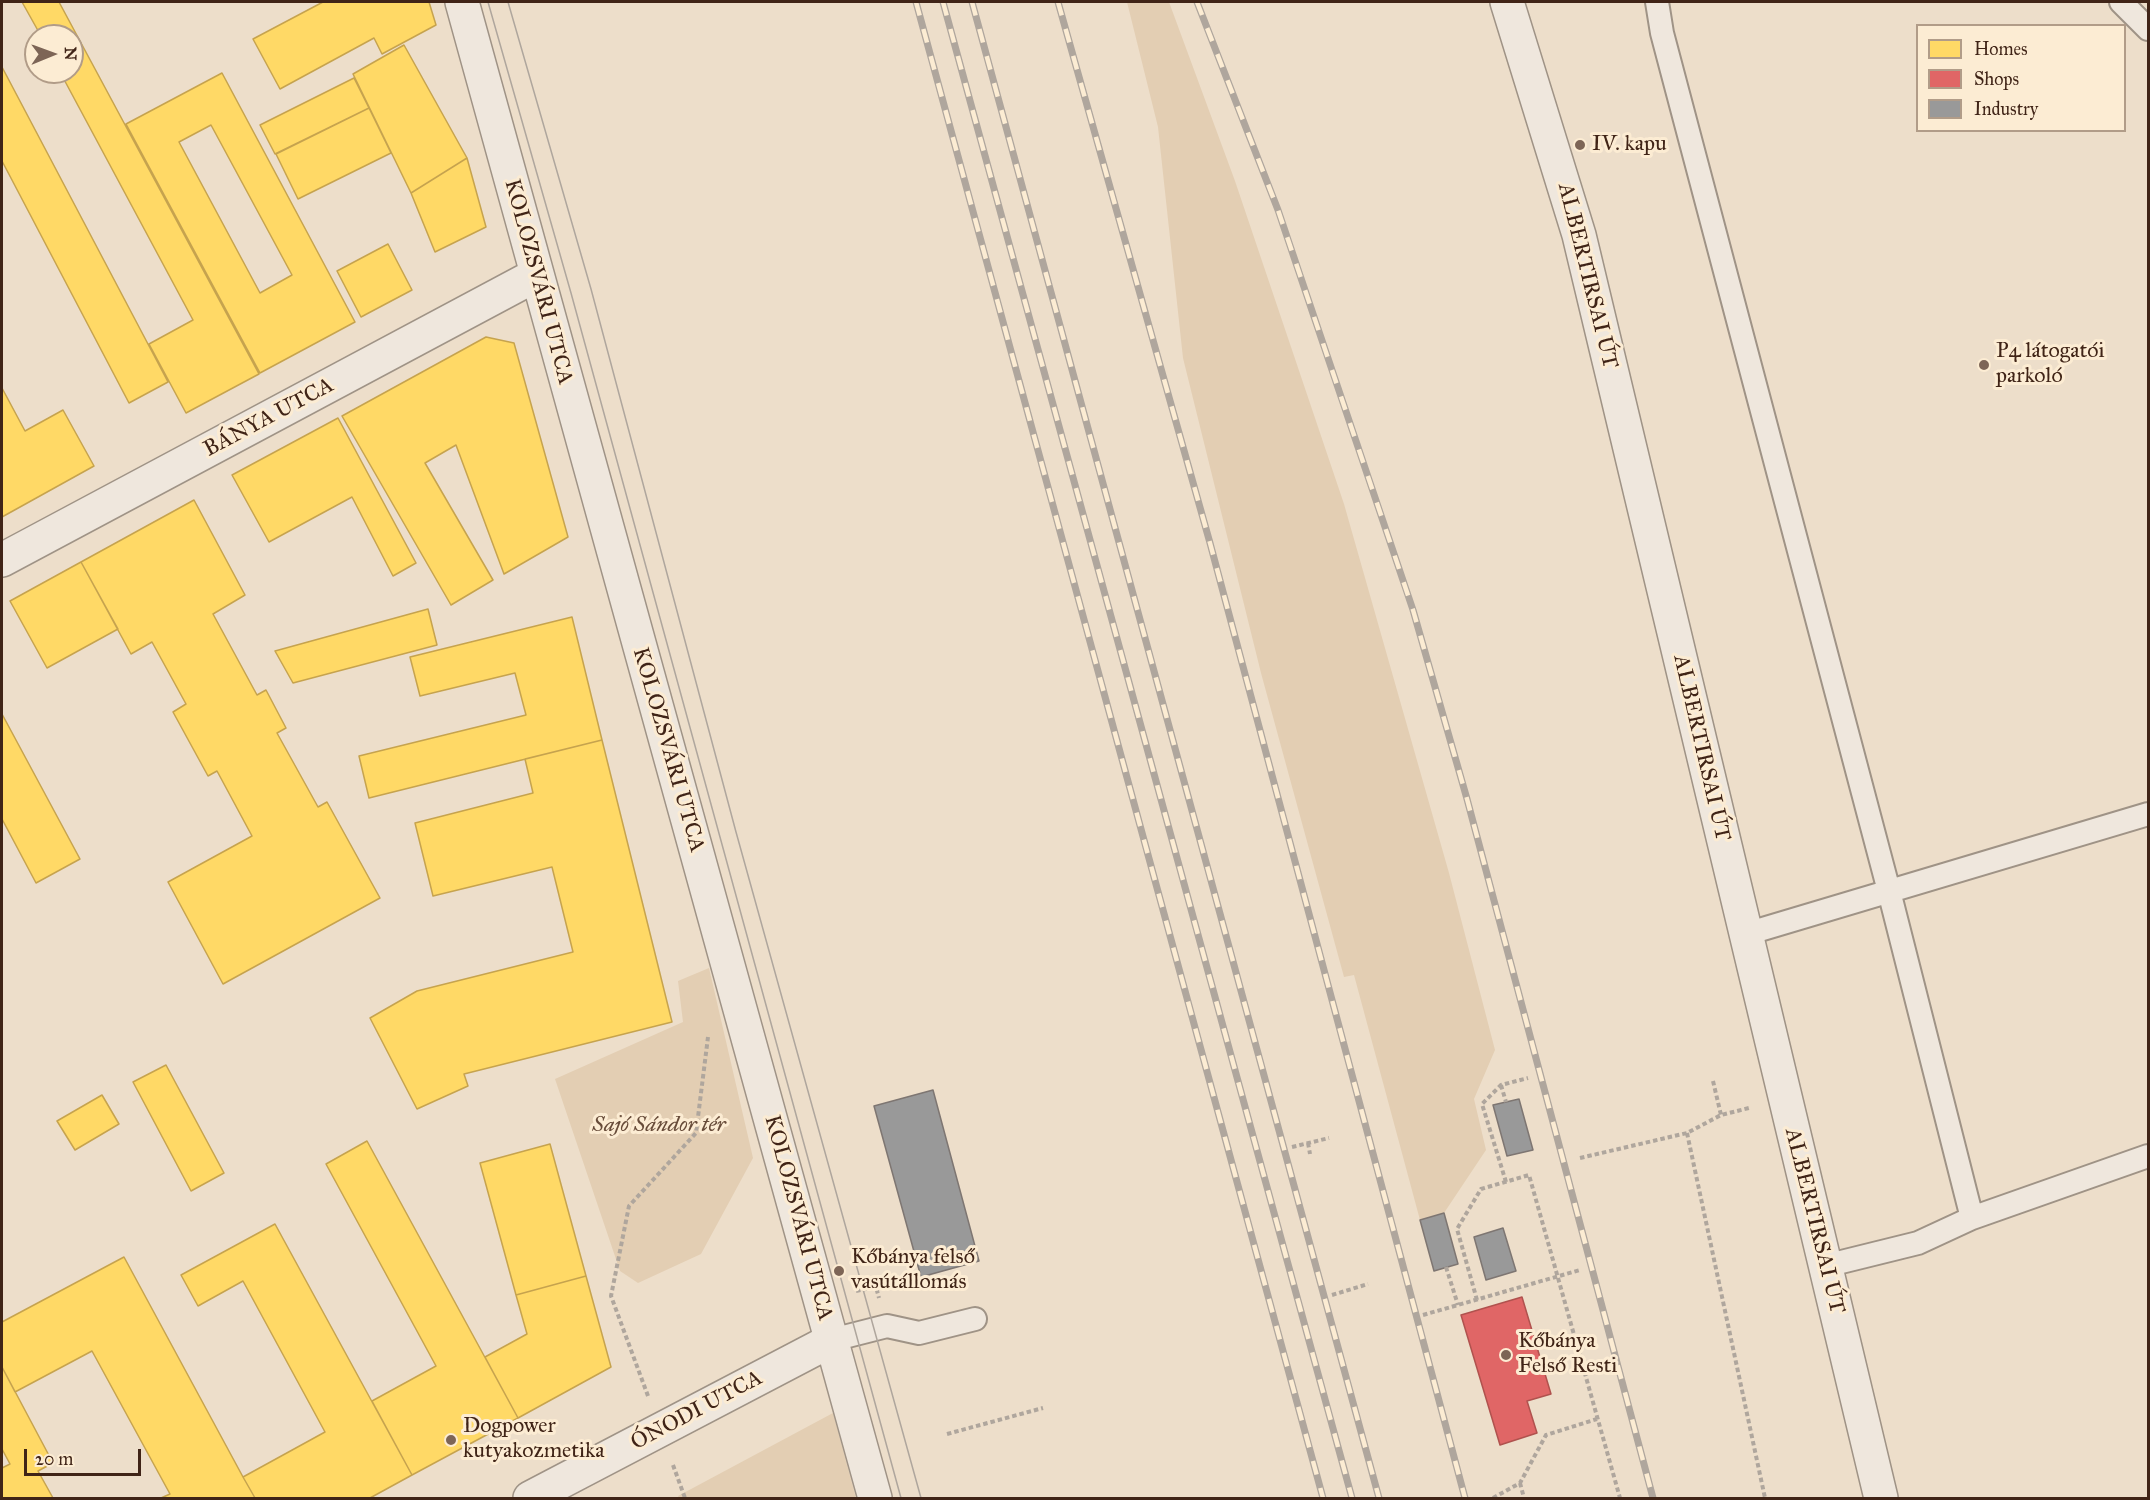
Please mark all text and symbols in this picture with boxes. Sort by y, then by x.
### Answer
north arrow [24,24,84,84]
legend [1916,24,2126,132]
text: Homes [1974,38,2028,60]
text: N [61,47,80,61]
text: Shops [1974,68,2019,90]
text: Industry [1974,98,2038,120]
place label: IV. kapu [1592,132,1667,158]
marker: IV. kapu [1573,138,1587,152]
street label: KOLOZSVÁRI UTCA [498,176,578,388]
street label: ALBERTIRSAI ÚT [1551,180,1623,372]
place label: P4 látogatói parkoló [1996,339,2105,390]
marker: P4 látogatói parkoló [1977,358,1991,372]
street label: BÁNYA UTCA [200,373,338,463]
street label: KOLOZSVÁRI UTCA [626,645,710,855]
street label: ALBERTIRSAI ÚT [1667,652,1735,844]
street label: KOLOZSVÁRI UTCA [758,1112,838,1324]
park label: Sajó Sándor tér [592,1113,726,1139]
street label: ALBERTIRSAI ÚT [1778,1125,1850,1317]
place label: Kőbánya felső vasútállomás [851,1245,975,1296]
marker: Kőbánya felső vasútállomás [832,1264,846,1278]
place label: Kőbánya Felső Resti [1518,1329,1617,1380]
marker: Kőbánya Felső Resti [1499,1348,1513,1362]
street label: ÓNODI UTCA [627,1365,767,1457]
place label: Dogpower kutyakozmetika [463,1414,605,1466]
marker: Dogpower kutyakozmetika [444,1433,458,1447]
scale bar [27,1437,144,1475]
text: 20 m [35,1448,73,1470]

